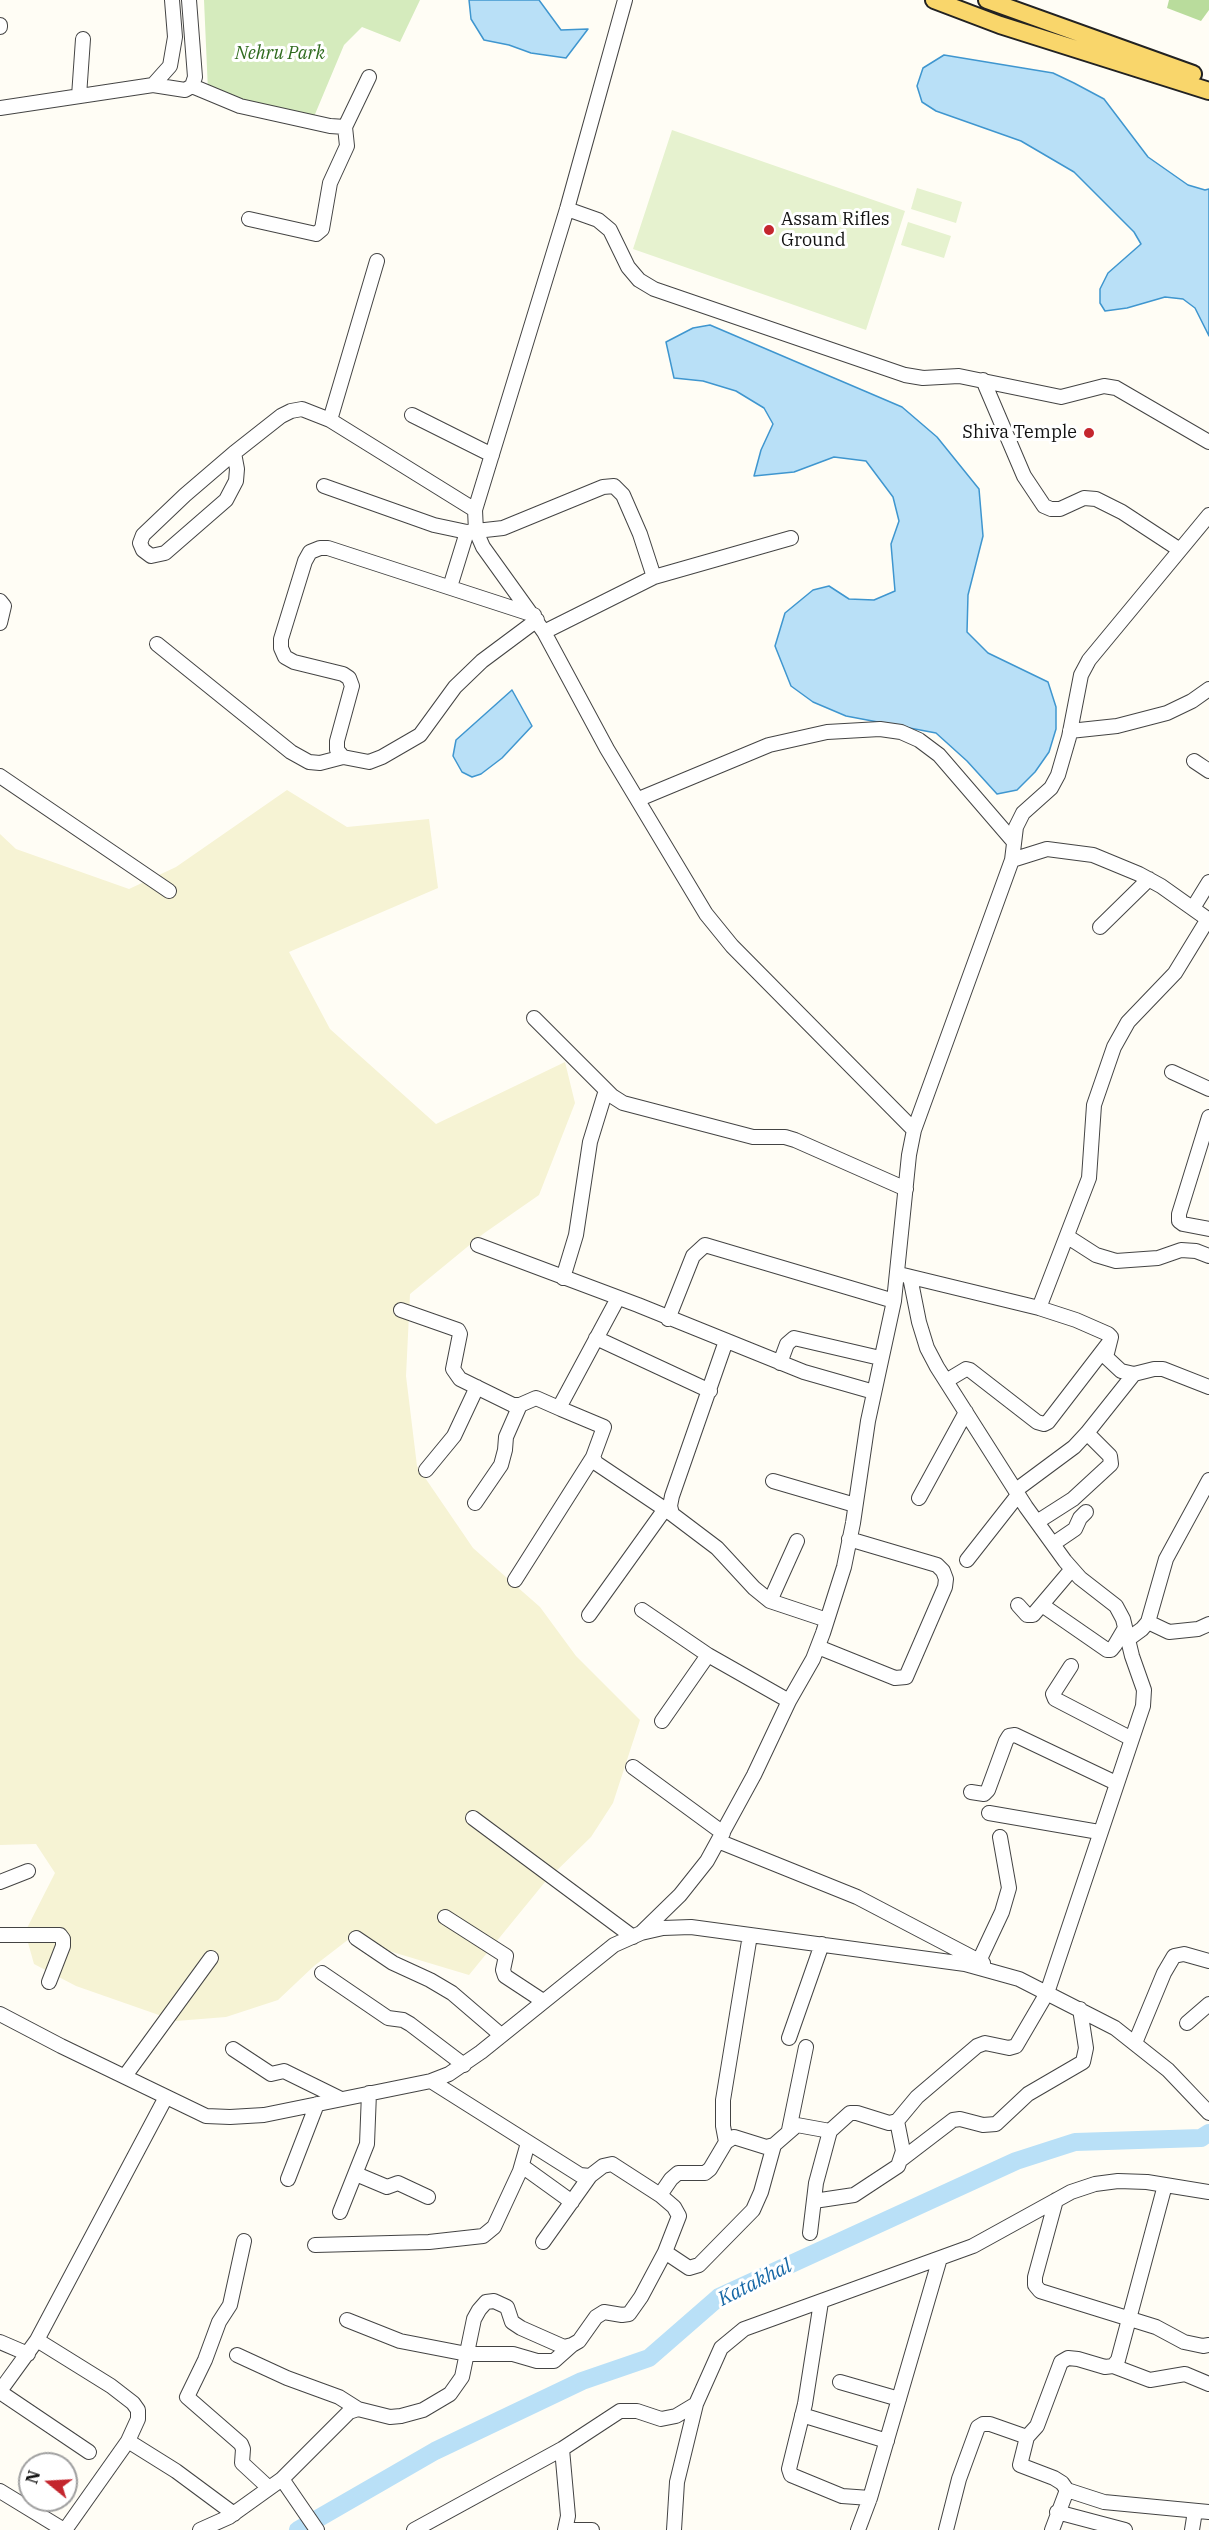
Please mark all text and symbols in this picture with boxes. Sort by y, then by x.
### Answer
park label: Nehru Park [235,43,325,65]
place label: Assam Rifles Ground [781,209,890,252]
marker: Assam Rifles Ground [762,223,776,237]
place label: Shiva Temple [962,422,1077,444]
marker: Shiva Temple [1082,426,1096,440]
water label: Katakhal [714,2254,796,2312]
north arrow [18,2452,78,2512]
text: N [21,2468,44,2486]

